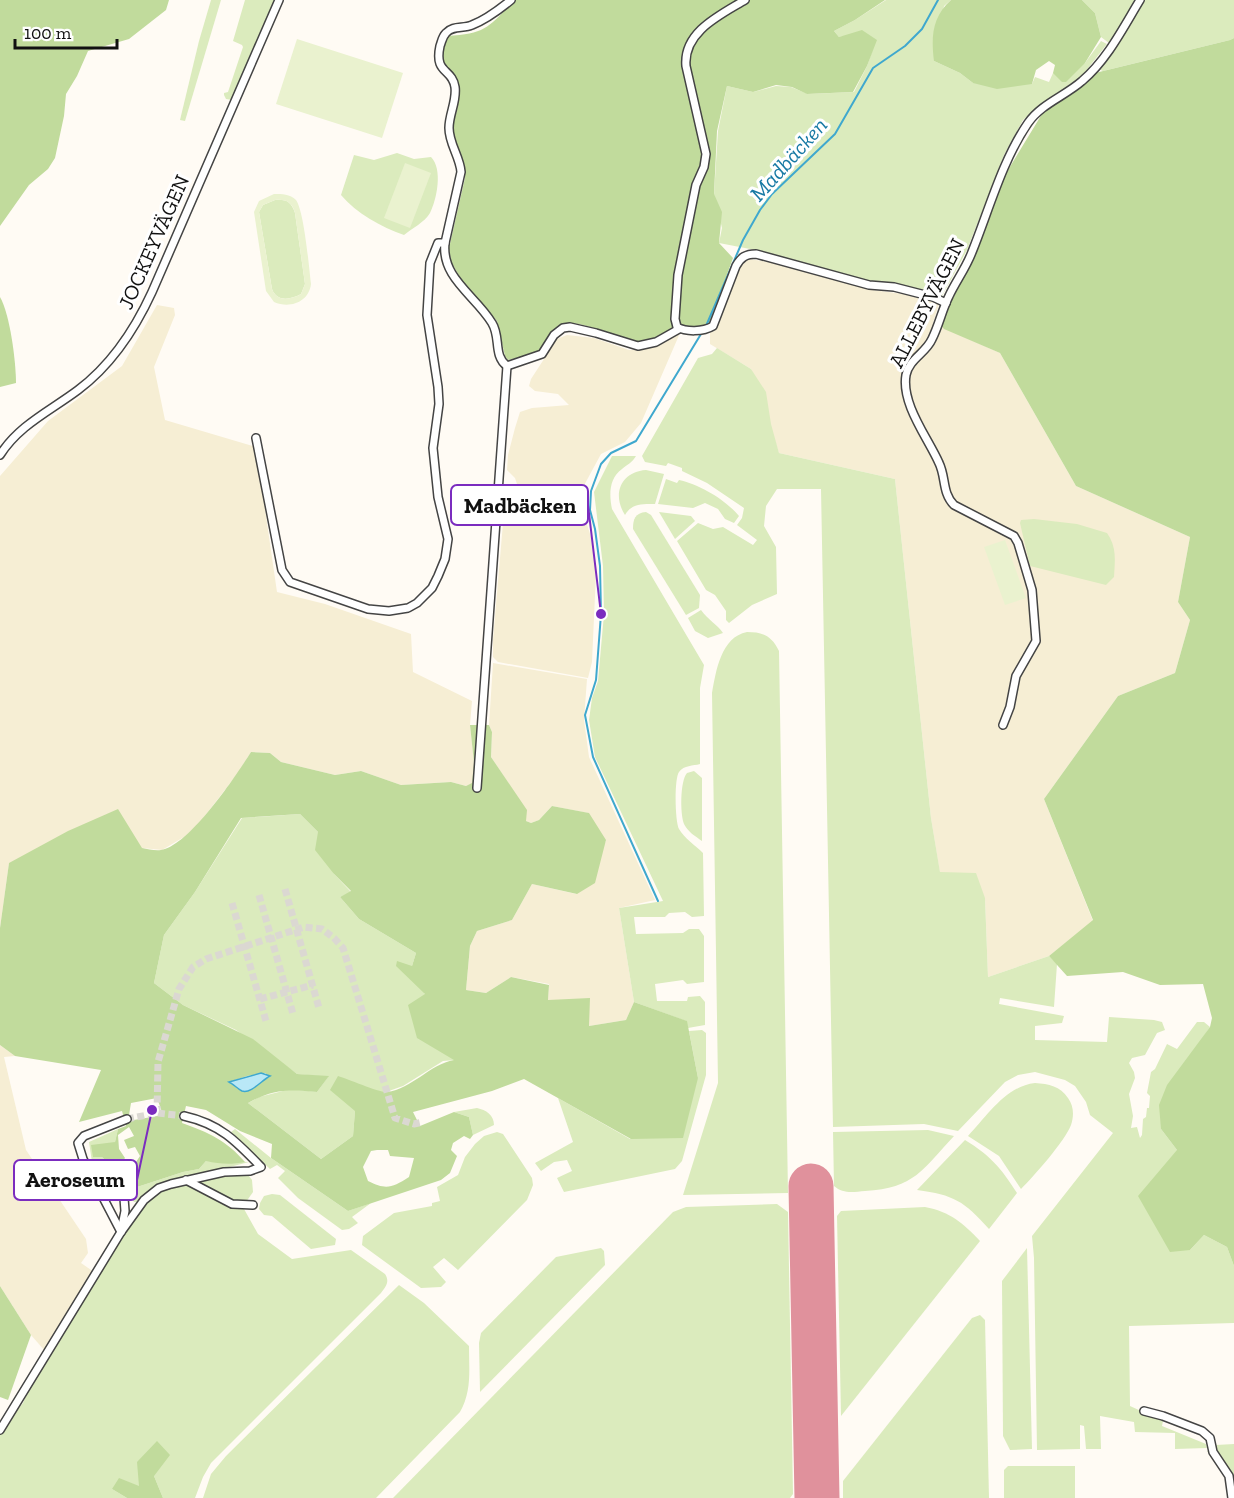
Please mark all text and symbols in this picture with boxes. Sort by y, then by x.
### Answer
scale bar [15,12,117,50]
text: 100 m [24,22,72,44]
water label: Madbäcken [744,112,833,207]
street label: JOCKEYVÄGEN [113,171,194,313]
street label: ALLEBYVÄGEN [883,234,970,372]
callout: Madbäcken [451,485,588,525]
text: Madbäcken [464,492,576,519]
callout: Aeroseum [14,1160,137,1200]
text: Aeroseum [25,1166,125,1193]

